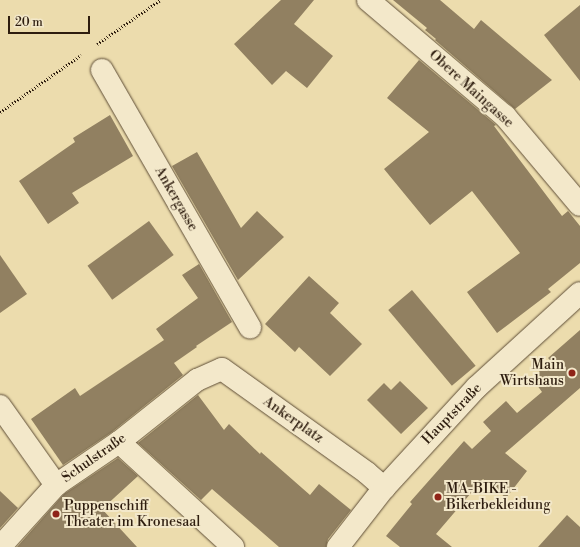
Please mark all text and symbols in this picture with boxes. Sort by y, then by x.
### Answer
scale bar [10,8,92,34]
text: 20 m [15,15,43,30]
street label: Obere Maingasse [425,47,517,131]
street label: Ankergasse [151,164,201,234]
place label: Main Wirtshaus [500,357,564,390]
marker: Main Wirtshaus [567,368,577,378]
street label: Hauptstraße [419,380,485,448]
street label: Ankerplatz [260,393,326,447]
street label: Schulstraße [59,430,129,486]
place label: MA-BIKE - Bikerbekleidung [446,481,550,514]
marker: MA-BIKE - Bikerbekleidung [433,492,443,502]
place label: Puppenschiff Theater im Kronesaal [64,498,201,530]
marker: Puppenschiff Theater im Kronesaal [51,509,61,519]

